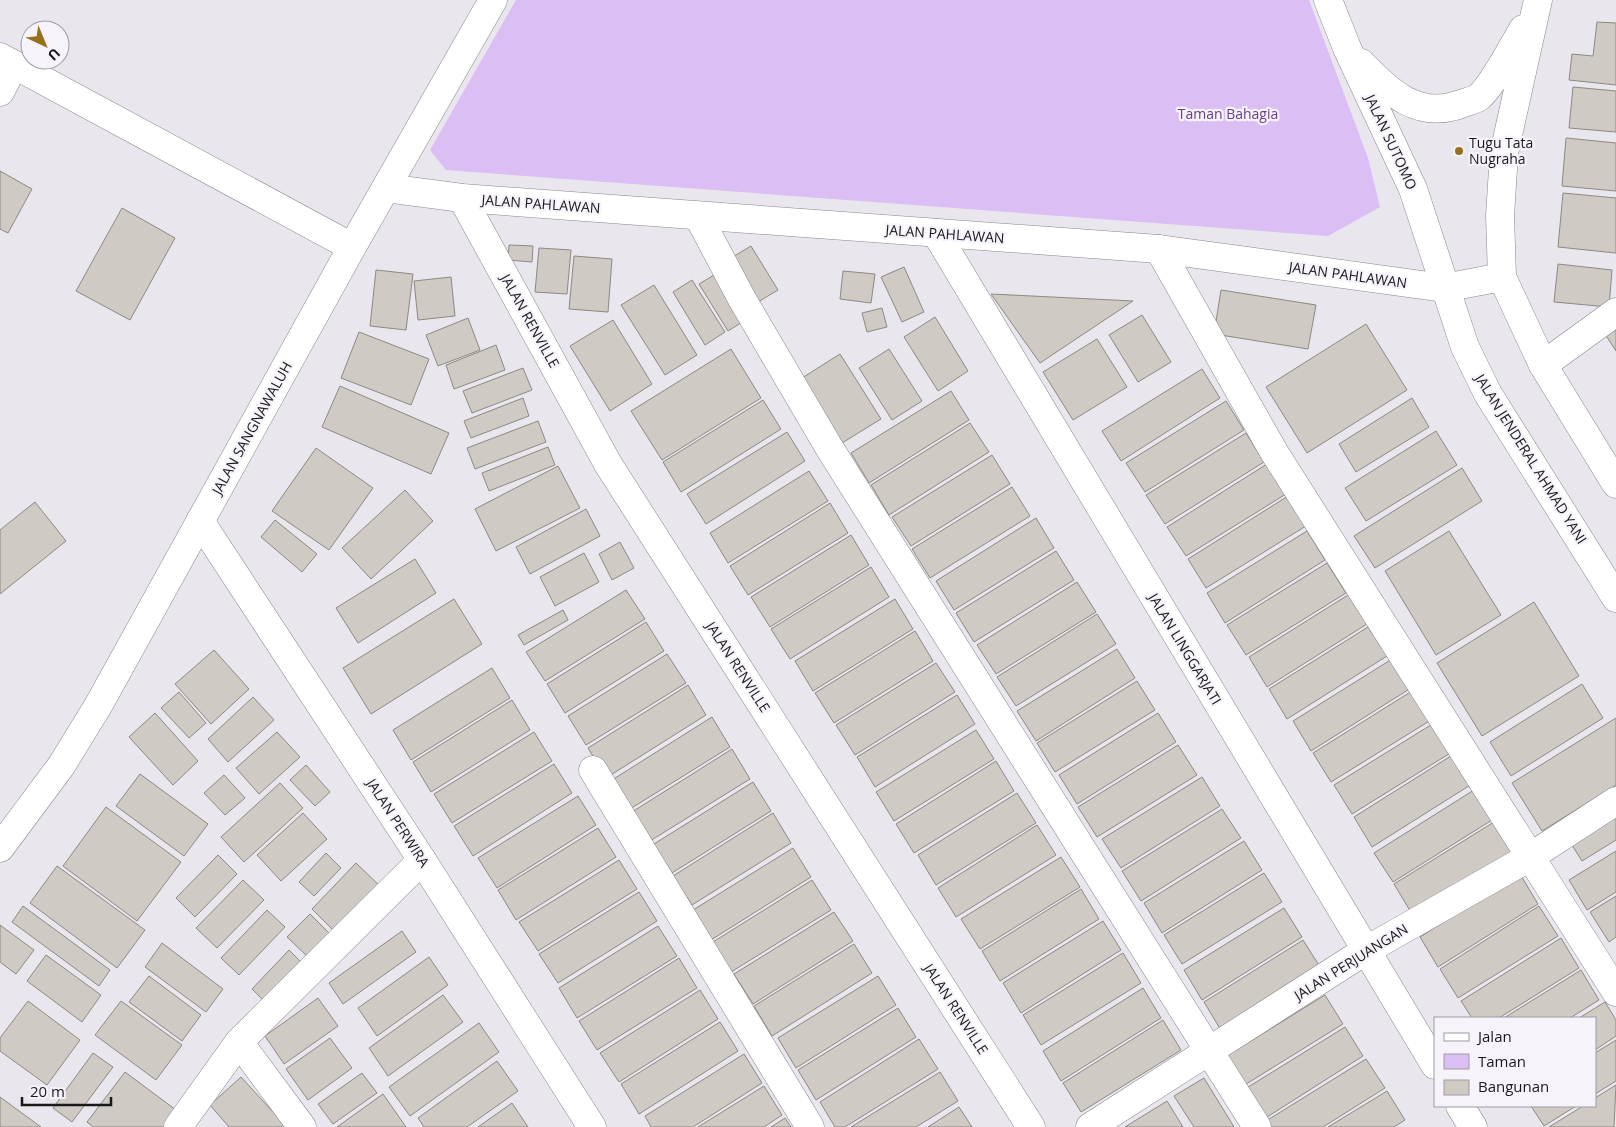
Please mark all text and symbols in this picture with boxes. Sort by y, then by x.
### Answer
north arrow [20,20,70,70]
text: U [44,44,65,65]
street label: JALAN SUTOMO [1360,89,1422,193]
park label: Taman Bahagia [1178,104,1278,123]
place label: Tugu Tata Nugraha [1469,133,1533,168]
marker: Tugu Tata Nugraha [1453,145,1465,157]
street label: JALAN PAHLAWAN [479,190,601,217]
street label: JALAN PAHLAWAN [883,220,1005,247]
street label: JALAN PAHLAWAN [1286,257,1408,292]
street label: JALAN RENVILLE [496,269,564,371]
street label: JALAN SANGNAWALUH [206,358,296,499]
street label: JALAN JENDERAL AHMAD YANI [1470,368,1592,547]
street label: JALAN LINGGARJATI [1144,588,1226,708]
street label: JALAN RENVILLE [701,616,775,716]
street label: JALAN PERWIRA [362,773,434,871]
street label: JALAN PERJUANGAN [1289,919,1411,1005]
street label: JALAN RENVILLE [919,958,993,1058]
legend [1434,1017,1596,1107]
text: Jalan [1476,1026,1512,1046]
text: Taman [1478,1051,1526,1071]
scale bar [22,1074,111,1106]
text: Bangunan [1478,1076,1549,1096]
text: 20 m [30,1081,65,1101]

